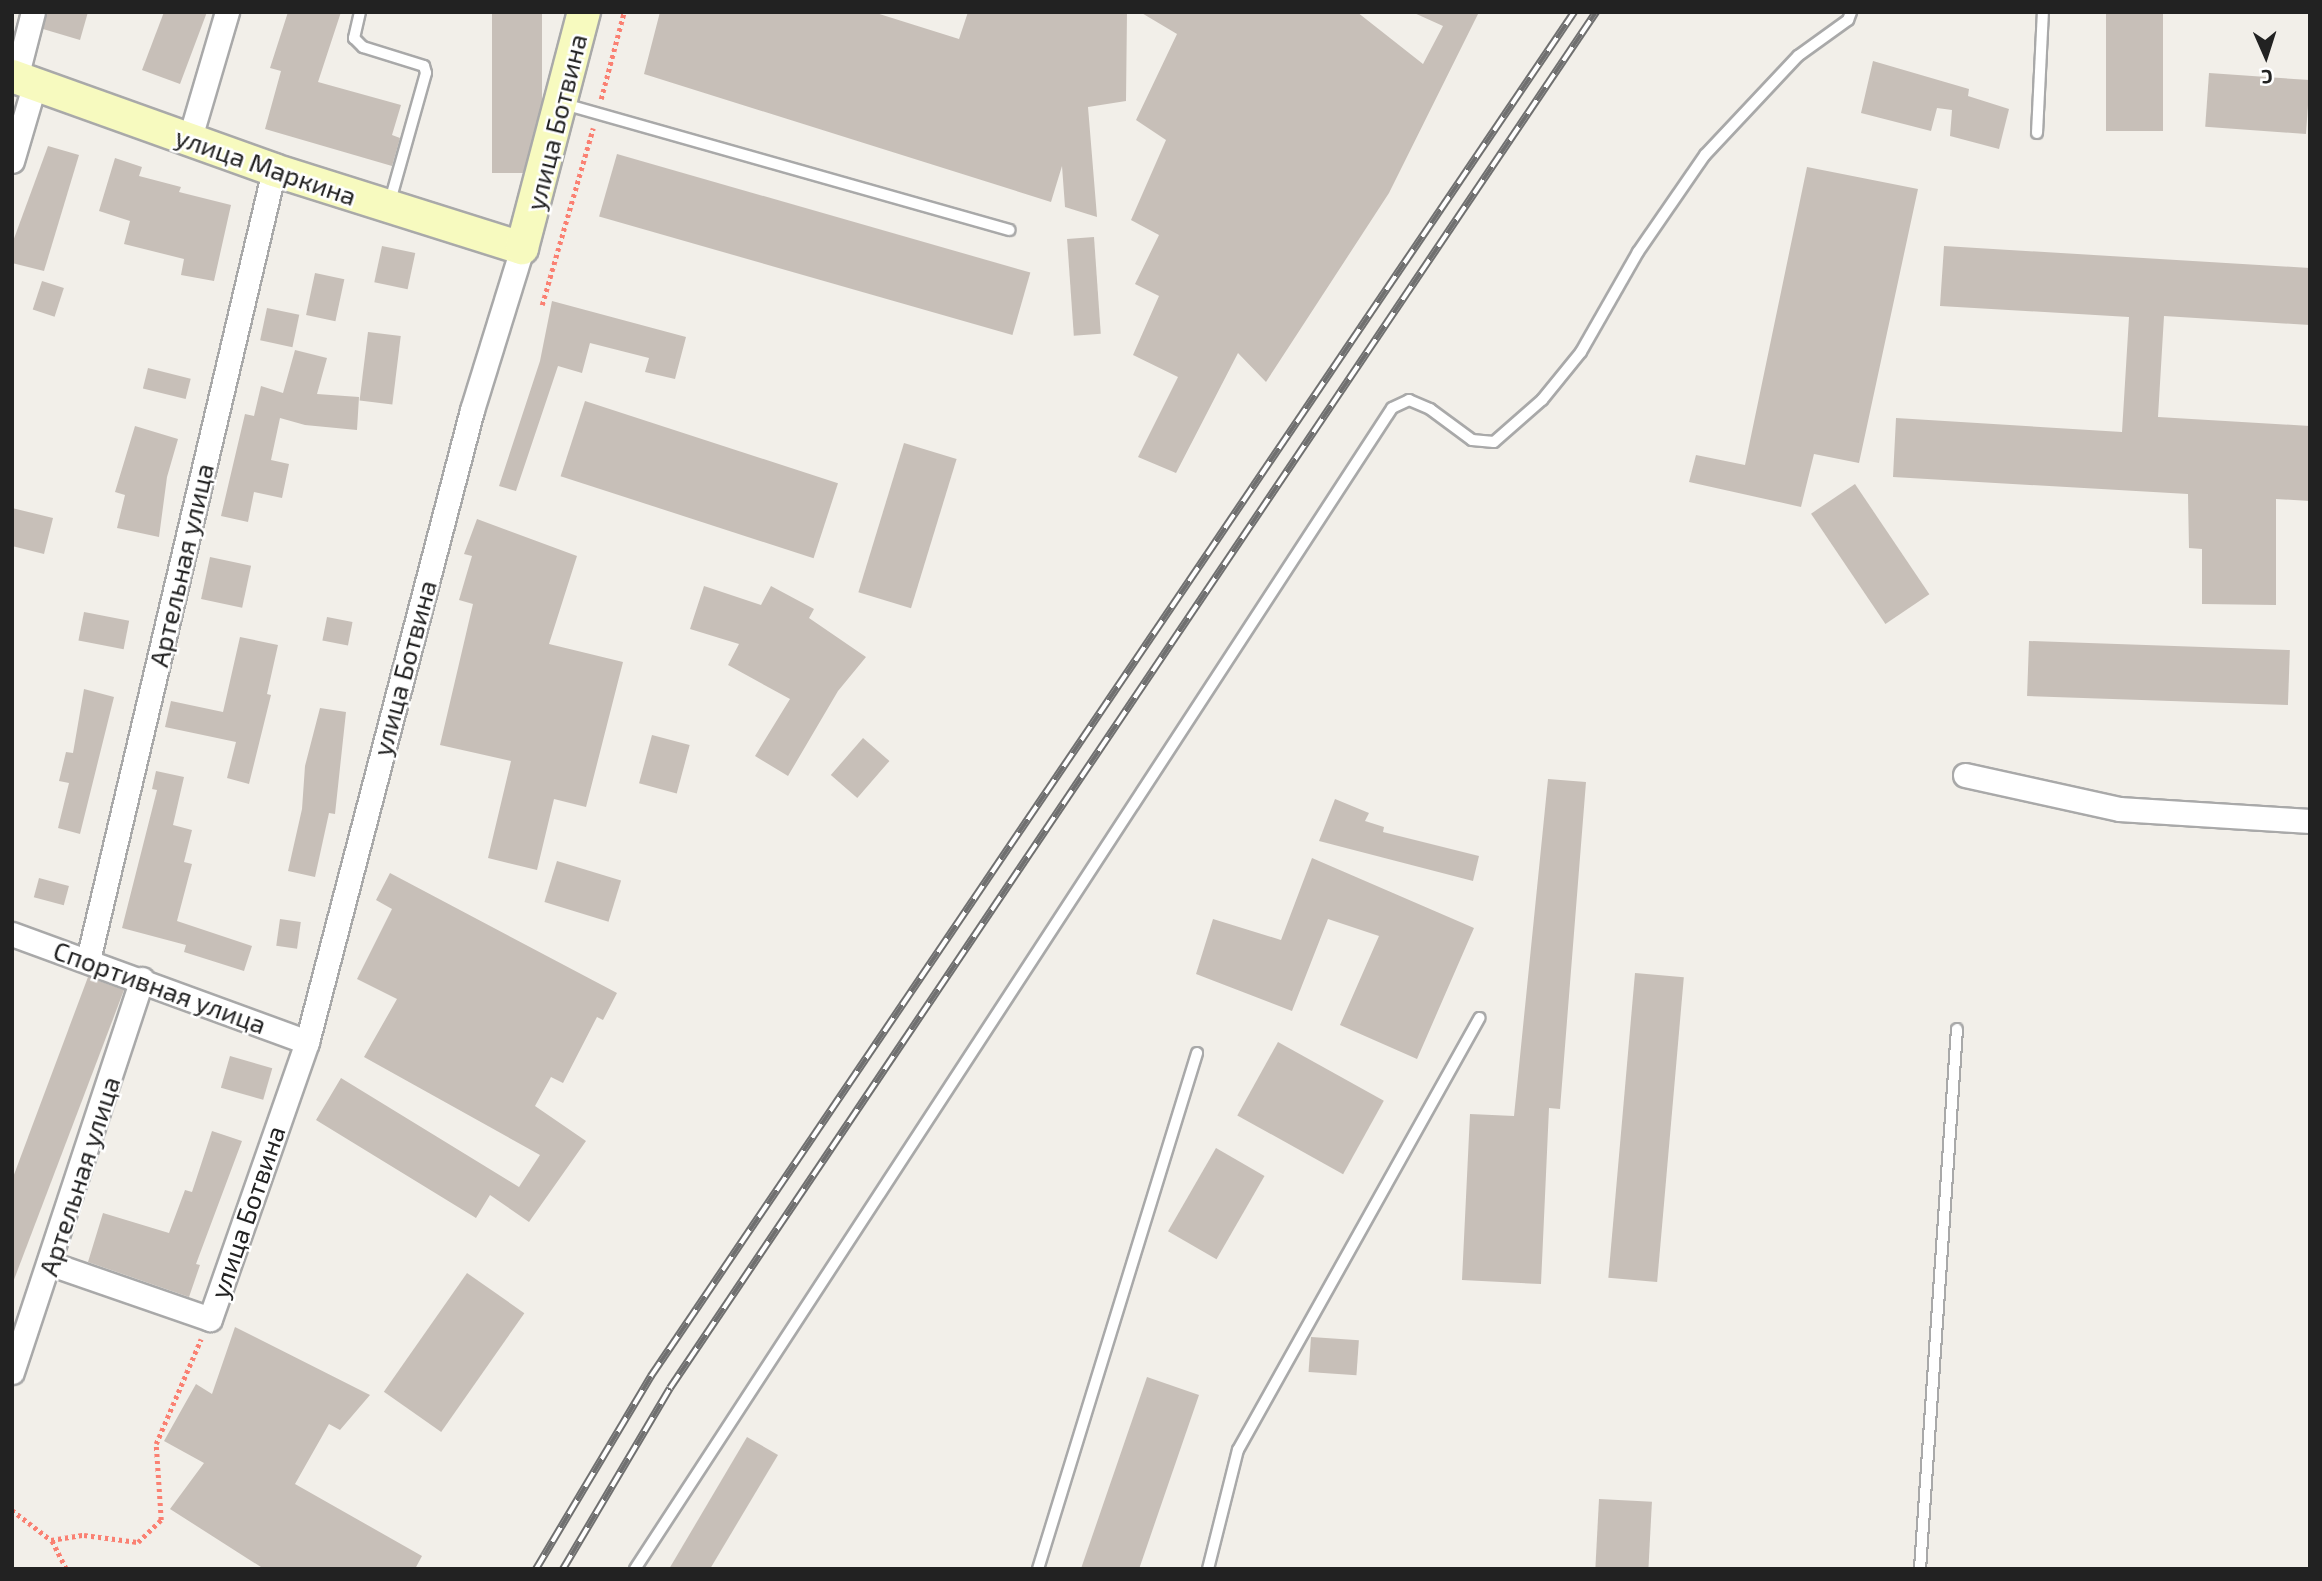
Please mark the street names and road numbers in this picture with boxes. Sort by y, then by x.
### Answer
street label: улица Ботвина [519,31,593,213]
street label: улица Маркина [171,120,361,212]
street label: Артельная улица [142,460,220,670]
street label: улица Ботвина [366,577,442,759]
street label: Спортивная улица [49,934,271,1040]
street label: Артельная улица [32,1072,126,1280]
street label: улица Ботвина [203,1122,291,1302]

